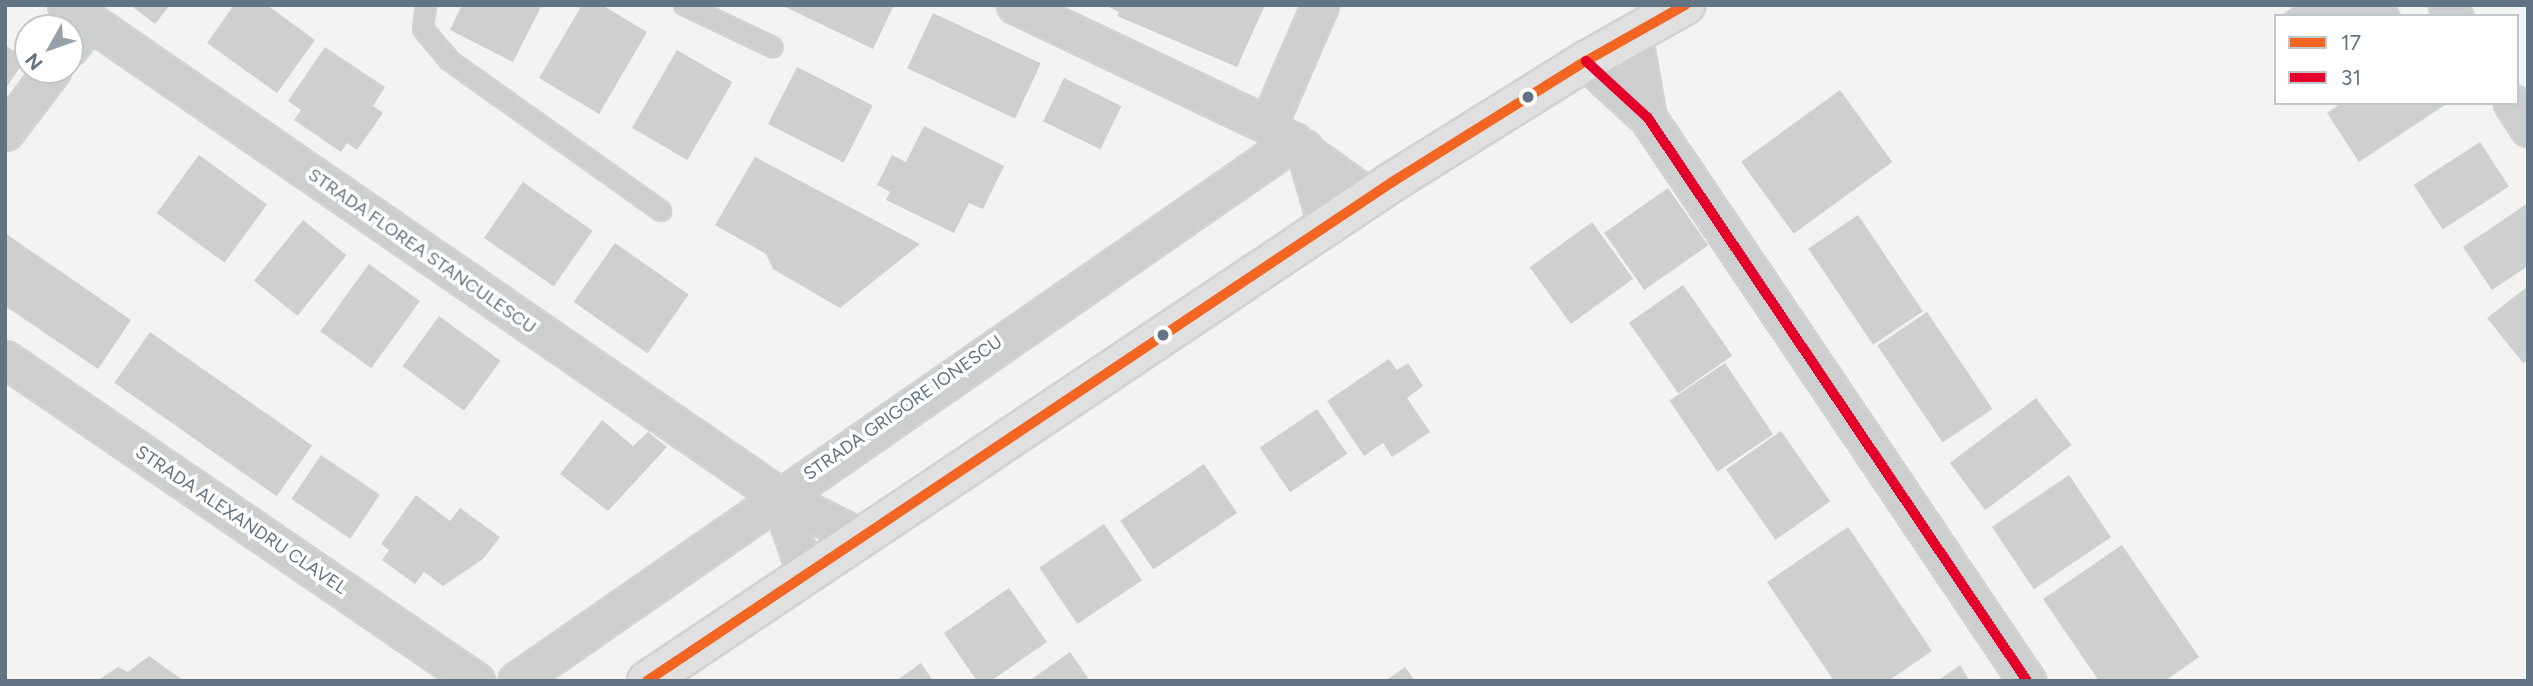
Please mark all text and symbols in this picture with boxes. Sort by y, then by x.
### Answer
north arrow [14,14,84,84]
legend [2274,14,2519,105]
text: 17 [2341,30,2361,55]
text: N [21,49,48,75]
text: 31 [2341,65,2361,90]
unlabelled marker [1521,90,1535,104]
street label: STRADA FLOREA STANCULESCU [304,164,540,338]
unlabelled marker [1156,328,1170,342]
street label: STRADA GRIGORE IONESCU [800,331,1006,485]
street label: STRADA ALEXANDRU CLAVEL [131,441,351,599]

